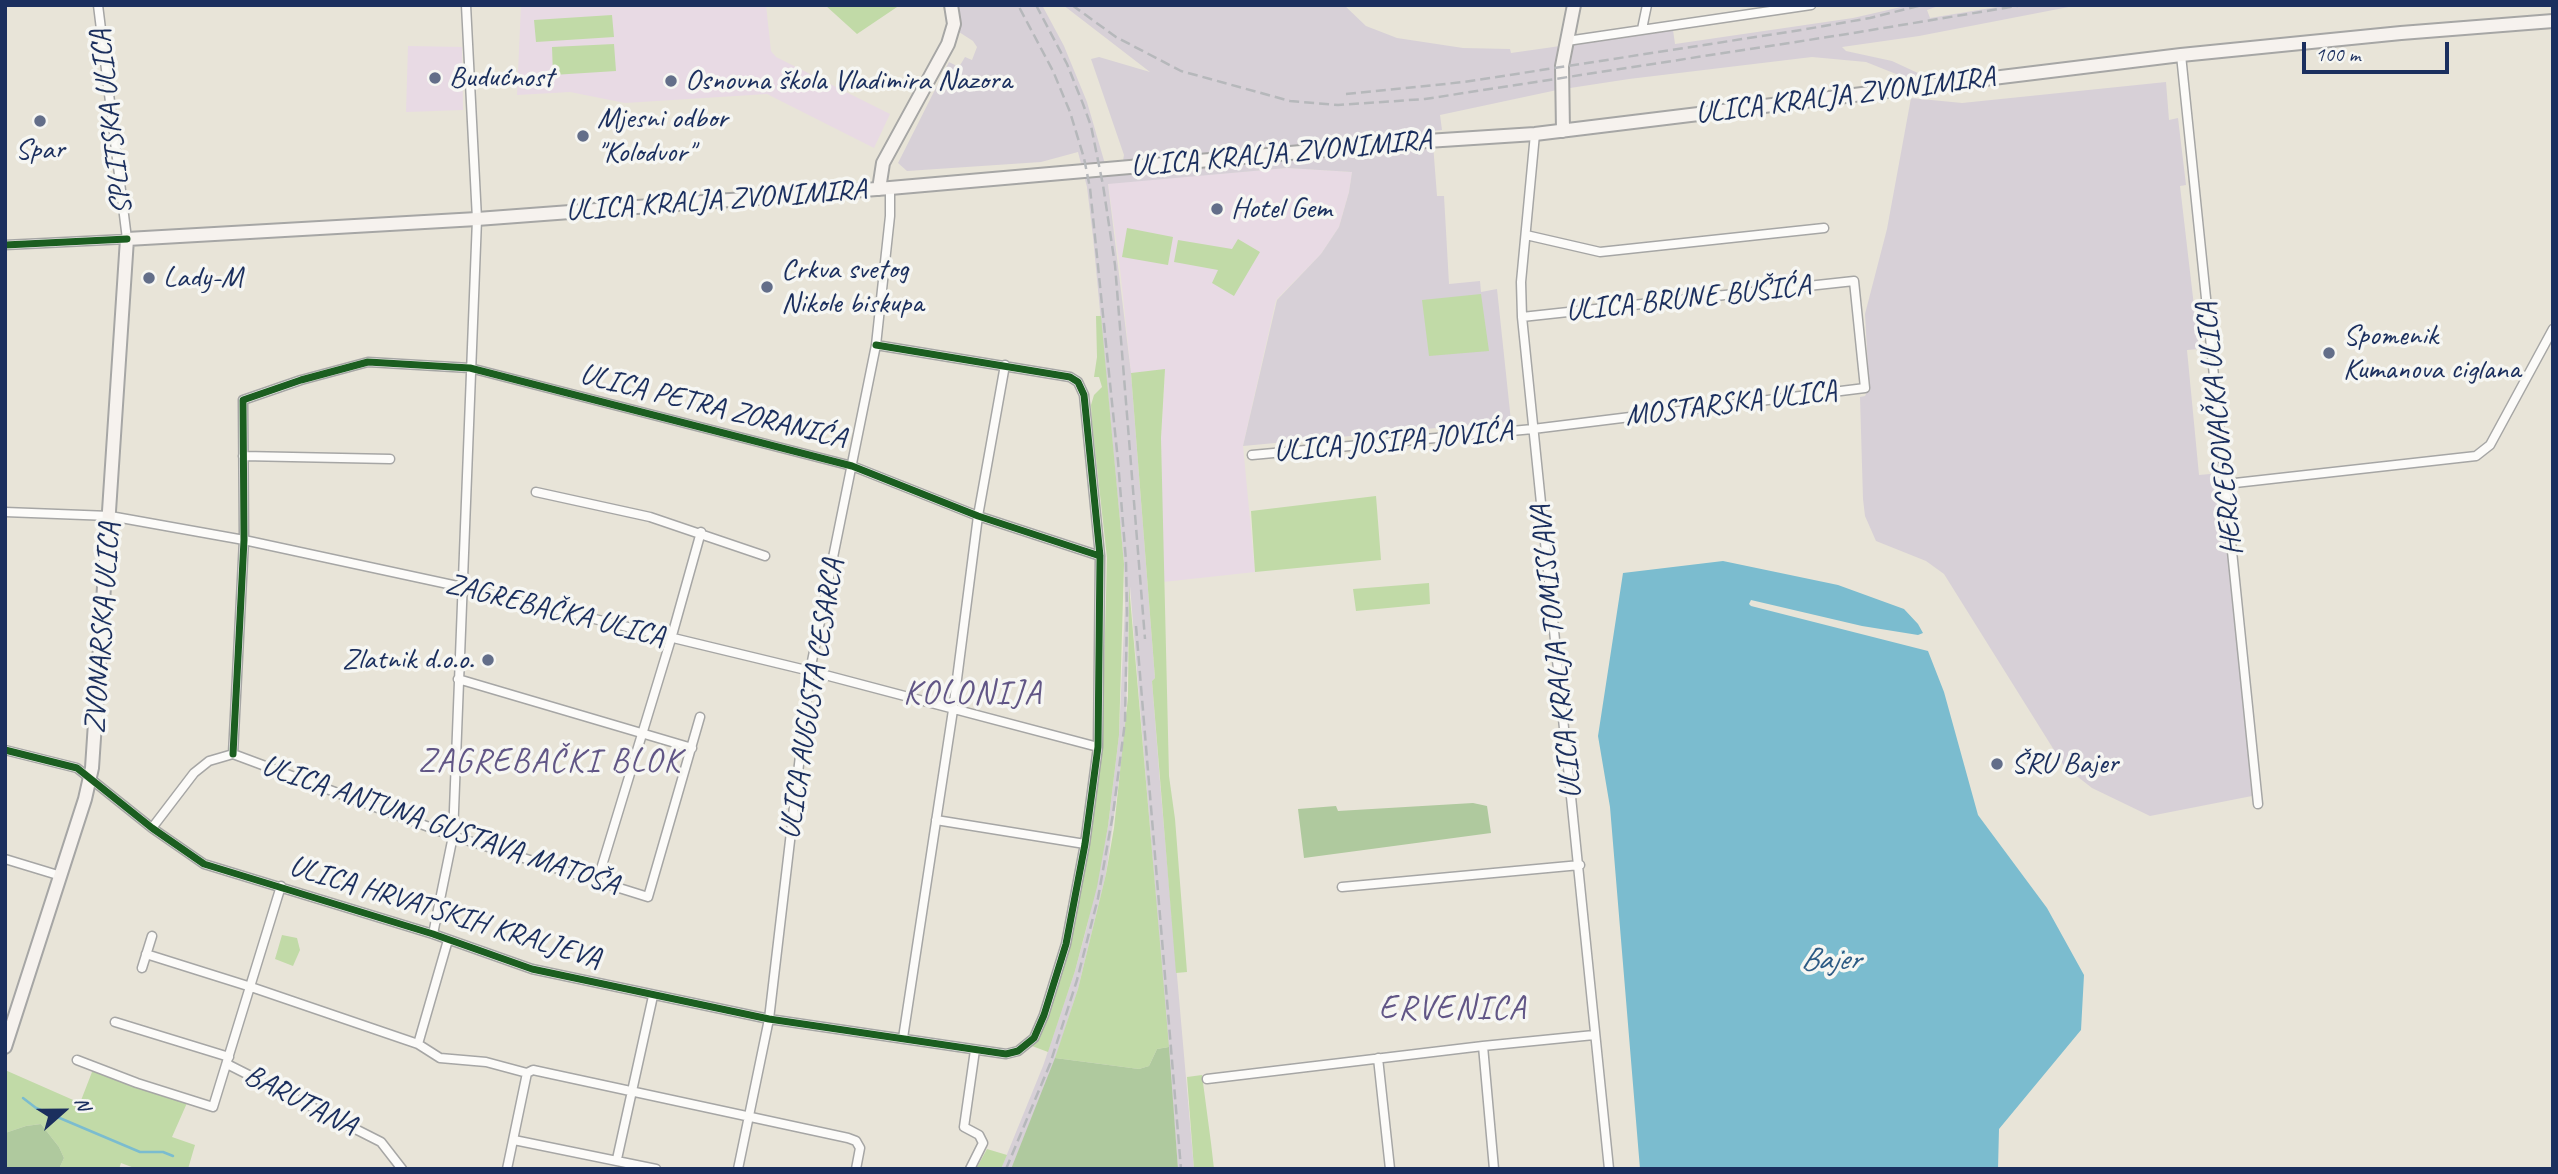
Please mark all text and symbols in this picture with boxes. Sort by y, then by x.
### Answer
street label: SPLITSKA ULICA [83,27,141,217]
scale bar [2306,28,2453,72]
text: 100 m [2315,41,2360,67]
place label: Budućnost [449,60,553,96]
street label: ULICA KRALJA ZVONIMIRA [1693,60,1997,132]
place label: Osnovna škola Vladimira Nazora [685,63,1012,99]
marker: Budućnost [427,70,443,86]
marker: Osnovna škola Vladimira Nazora [663,73,679,89]
place label: Mjesni odbor "Kolodvor" [597,101,728,172]
marker: Spar [32,113,48,129]
street label: ULICA KRALJA ZVONIMIRA [1129,123,1433,185]
marker: Mjesni odbor "Kolodvor" [575,128,591,144]
place label: Spar [15,132,65,168]
street label: ULICA KRALJA ZVONIMIRA [564,173,868,229]
place label: Hotel Gem [1231,191,1332,227]
marker: Hotel Gem [1209,201,1225,217]
place label: Crkva svetog Nikole biskupa [781,252,923,322]
place label: Lady-M [163,260,242,296]
street label: ULICA BRUNE BUŠIĆA [1564,268,1812,330]
marker: Lady-M [141,270,157,286]
marker: Crkva svetog Nikole biskupa [759,279,775,295]
street label: HERCEGOVAČKA ULICA [2189,300,2251,558]
place label: Spomenik Kumanova ciglana [2343,318,2520,388]
marker: Spomenik Kumanova ciglana [2321,345,2337,361]
street label: ULICA PETRA ZORANIĆA [576,356,850,458]
street label: MOSTARSKA ULICA [1623,373,1839,435]
street label: ULICA JOSIPA JOVIĆA [1272,414,1514,470]
street label: ULICA KRALJA TOMISLAVA [1524,503,1590,801]
street label: ZVONARSKA ULICA [78,521,128,735]
street label: ULICA AUGUSTA CESARCA [772,556,852,842]
street label: ZAGREBAČKA ULICA [442,566,668,656]
place label: Zlatnik d.o.o. [342,642,474,678]
marker: Zlatnik d.o.o. [480,652,496,668]
district label: KOLONIJA [906,674,1040,714]
district label: ZAGREBAČKI BLOK [421,742,679,782]
place label: ŠRU Bajer [2011,746,2118,782]
street label: ULICA ANTUNA GUSTAVA MATOŠA [257,748,623,904]
marker: ŠRU Bajer [1989,756,2005,772]
street label: ULICA HRVATSKIH KRALJEVA [285,848,605,978]
water label: Bajer [1800,942,1860,980]
district label: ERVENICA [1380,989,1526,1029]
street label: BARUTANA [238,1057,362,1145]
north arrow [28,1076,98,1146]
text: N [69,1094,96,1113]

